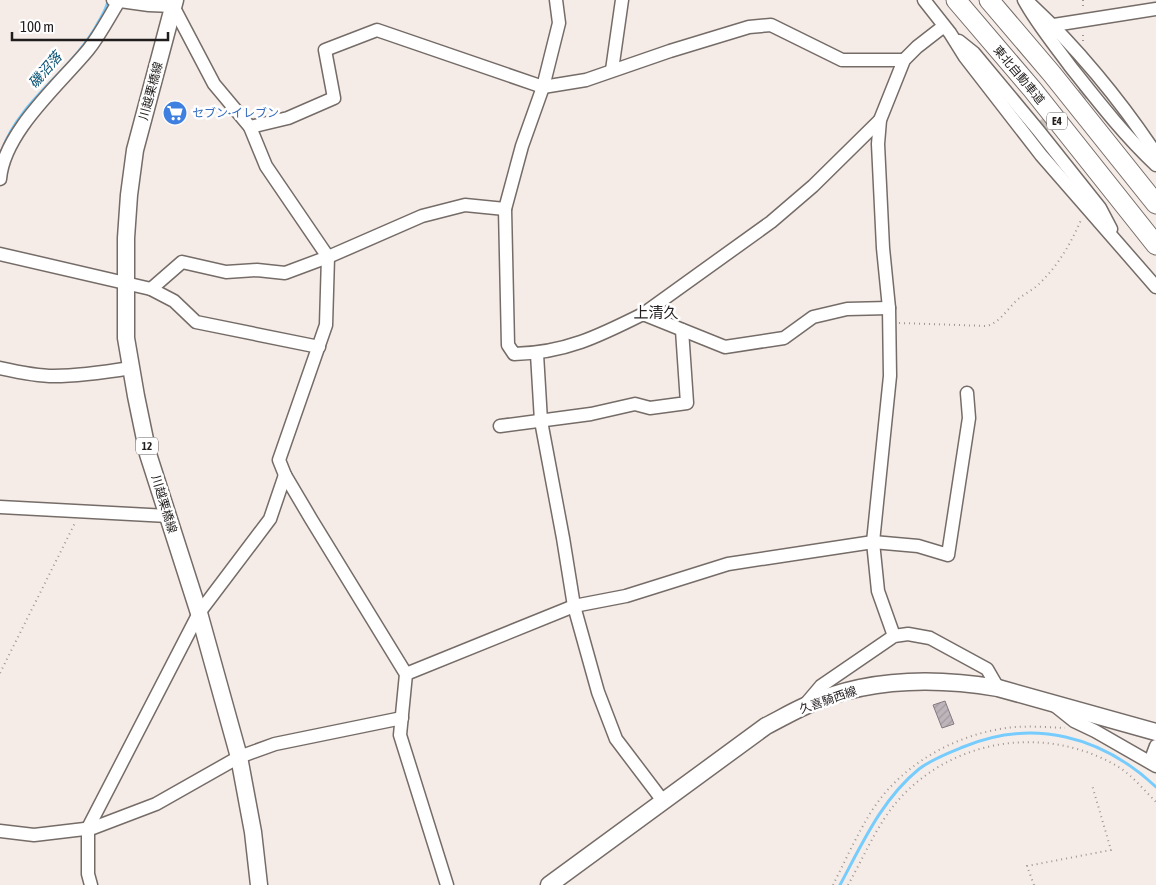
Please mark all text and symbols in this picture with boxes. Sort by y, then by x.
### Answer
scale bar [12,10,169,42]
text: 100 m [20,18,54,35]
street label: 東北自動車道 [990,43,1048,107]
water label: 磯沼落 [25,47,66,91]
street label: 川越栗橋線 [136,60,166,122]
supermarket icon: セブン-イレブン [162,100,188,126]
place label: セブン-イレブン [192,106,279,120]
road number: E4 [1047,112,1067,130]
district label: 上清久 [633,304,679,321]
road number: 12 [136,438,158,454]
street label: 川越栗橋線 [149,473,179,535]
street label: 久喜騎西線 [797,684,859,716]

